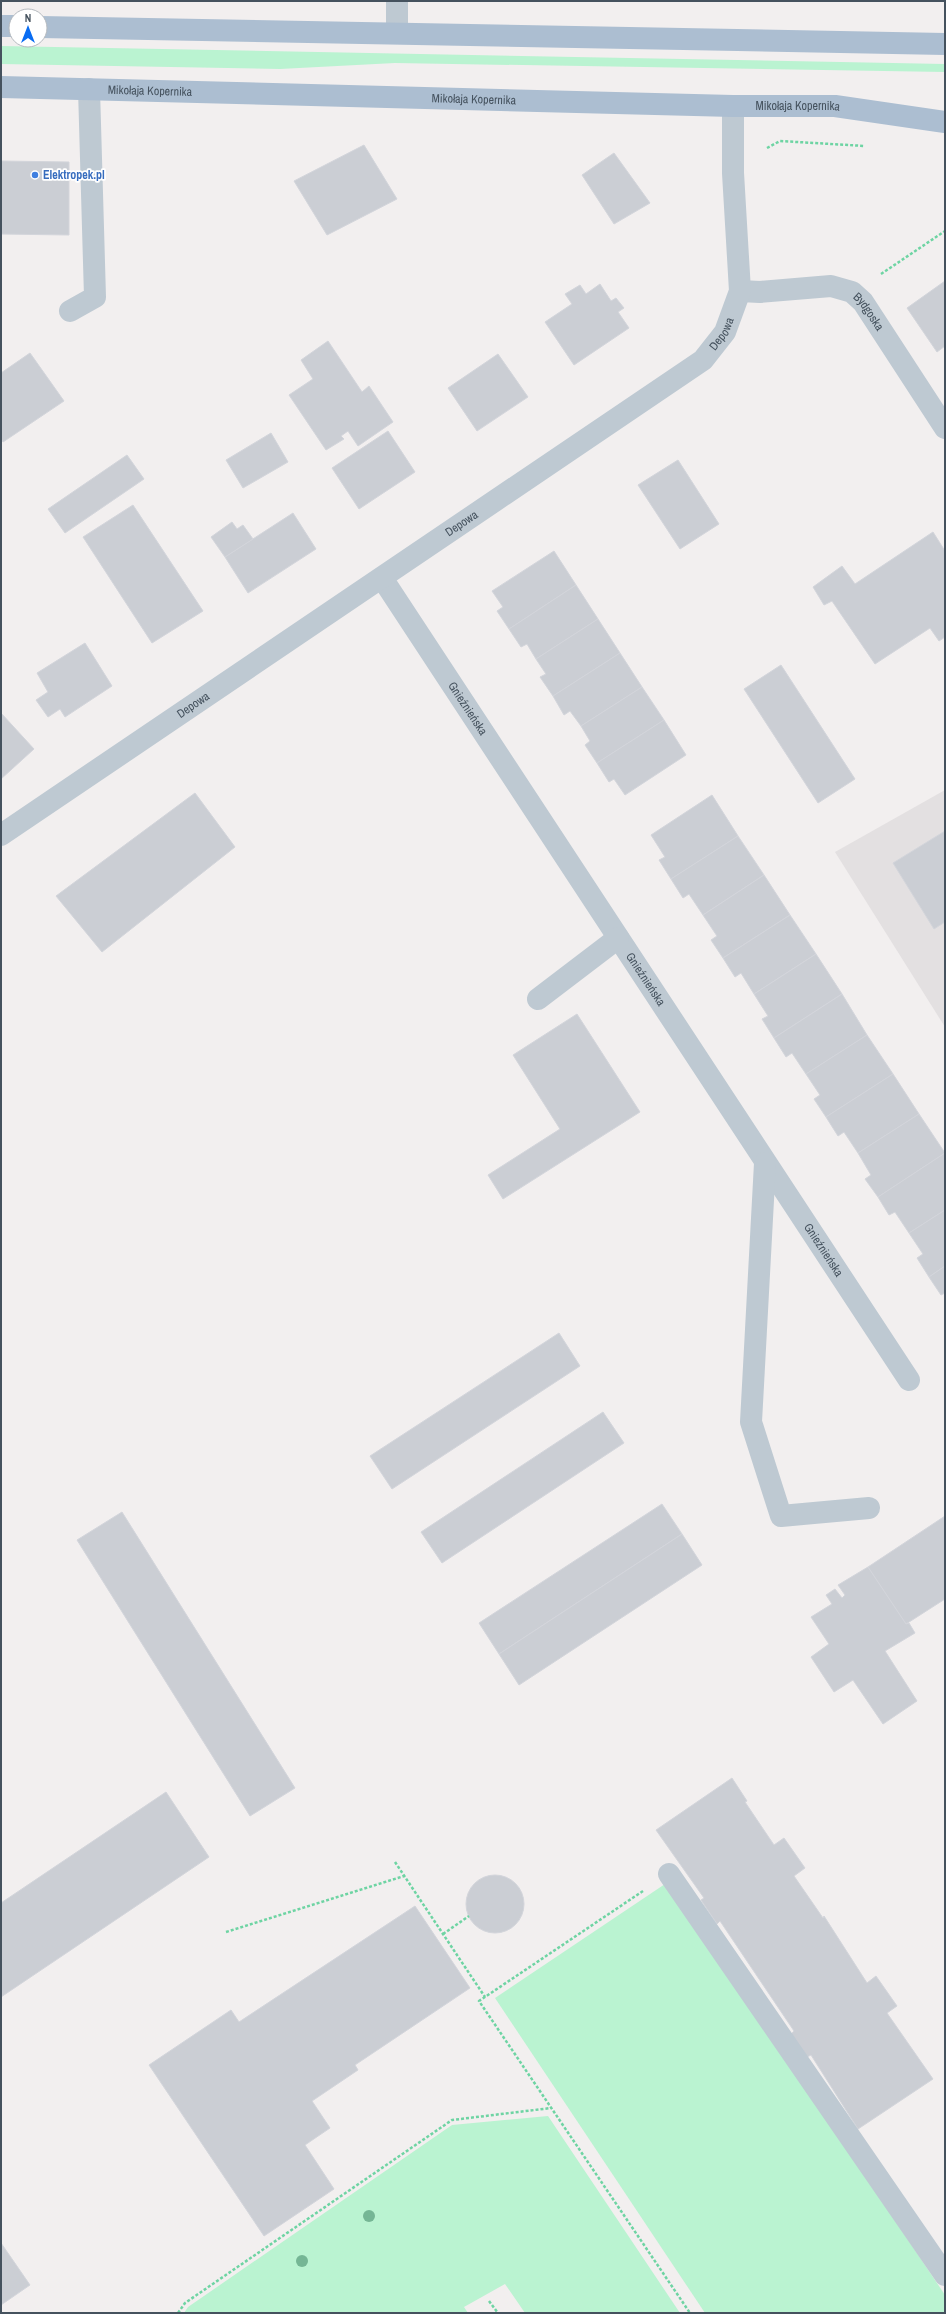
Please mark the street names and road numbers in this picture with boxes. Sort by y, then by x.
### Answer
street label: Mikołaja Kopernika [108,82,193,100]
street label: Mikołaja Kopernika [431,90,517,108]
street label: Mikołaja Kopernika [756,98,842,115]
street label: Bydgoska [850,289,888,334]
street label: Depowa [706,315,738,354]
street label: Depowa [442,506,481,540]
street label: Gnieźnieńska [444,679,491,739]
street label: Depowa [174,688,213,722]
street label: Gnieźnieńska [622,949,669,1009]
street label: Gnieźnieńska [800,1220,847,1280]

